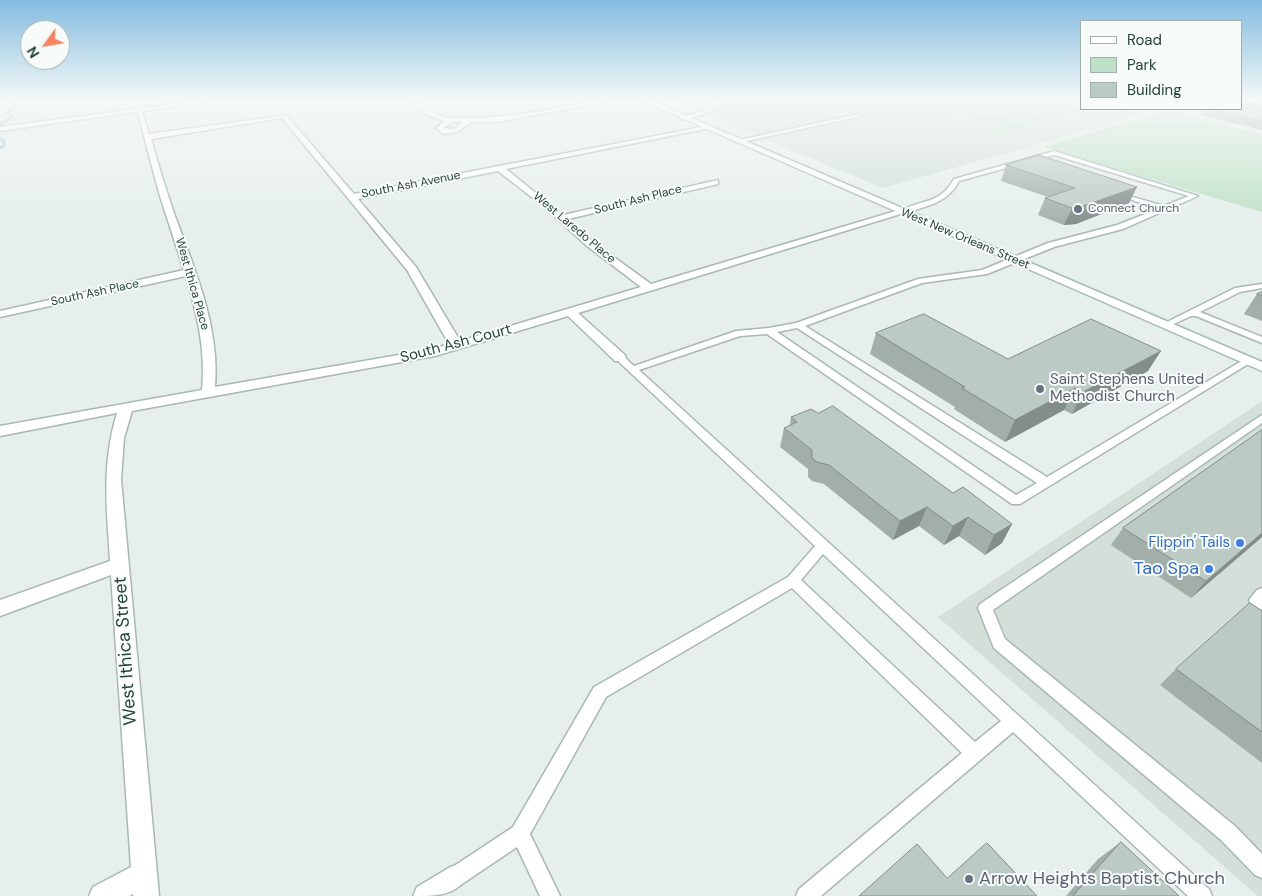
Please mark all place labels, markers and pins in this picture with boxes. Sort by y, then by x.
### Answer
place label: Connect Church [1088,202,1179,216]
marker: Connect Church [1072,203,1084,215]
place label: Saint Stephens United Methodist Church [1050,371,1204,406]
marker: Saint Stephens United Methodist Church [1034,383,1046,395]
place label: Flippin' Tails [1148,534,1230,552]
marker: Flippin' Tails [1234,537,1246,549]
place label: Tao Spa [1133,558,1199,580]
marker: Tao Spa [1203,563,1215,575]
place label: Arrow Heights Baptist Church [979,868,1225,890]
marker: Arrow Heights Baptist Church [963,873,975,885]

